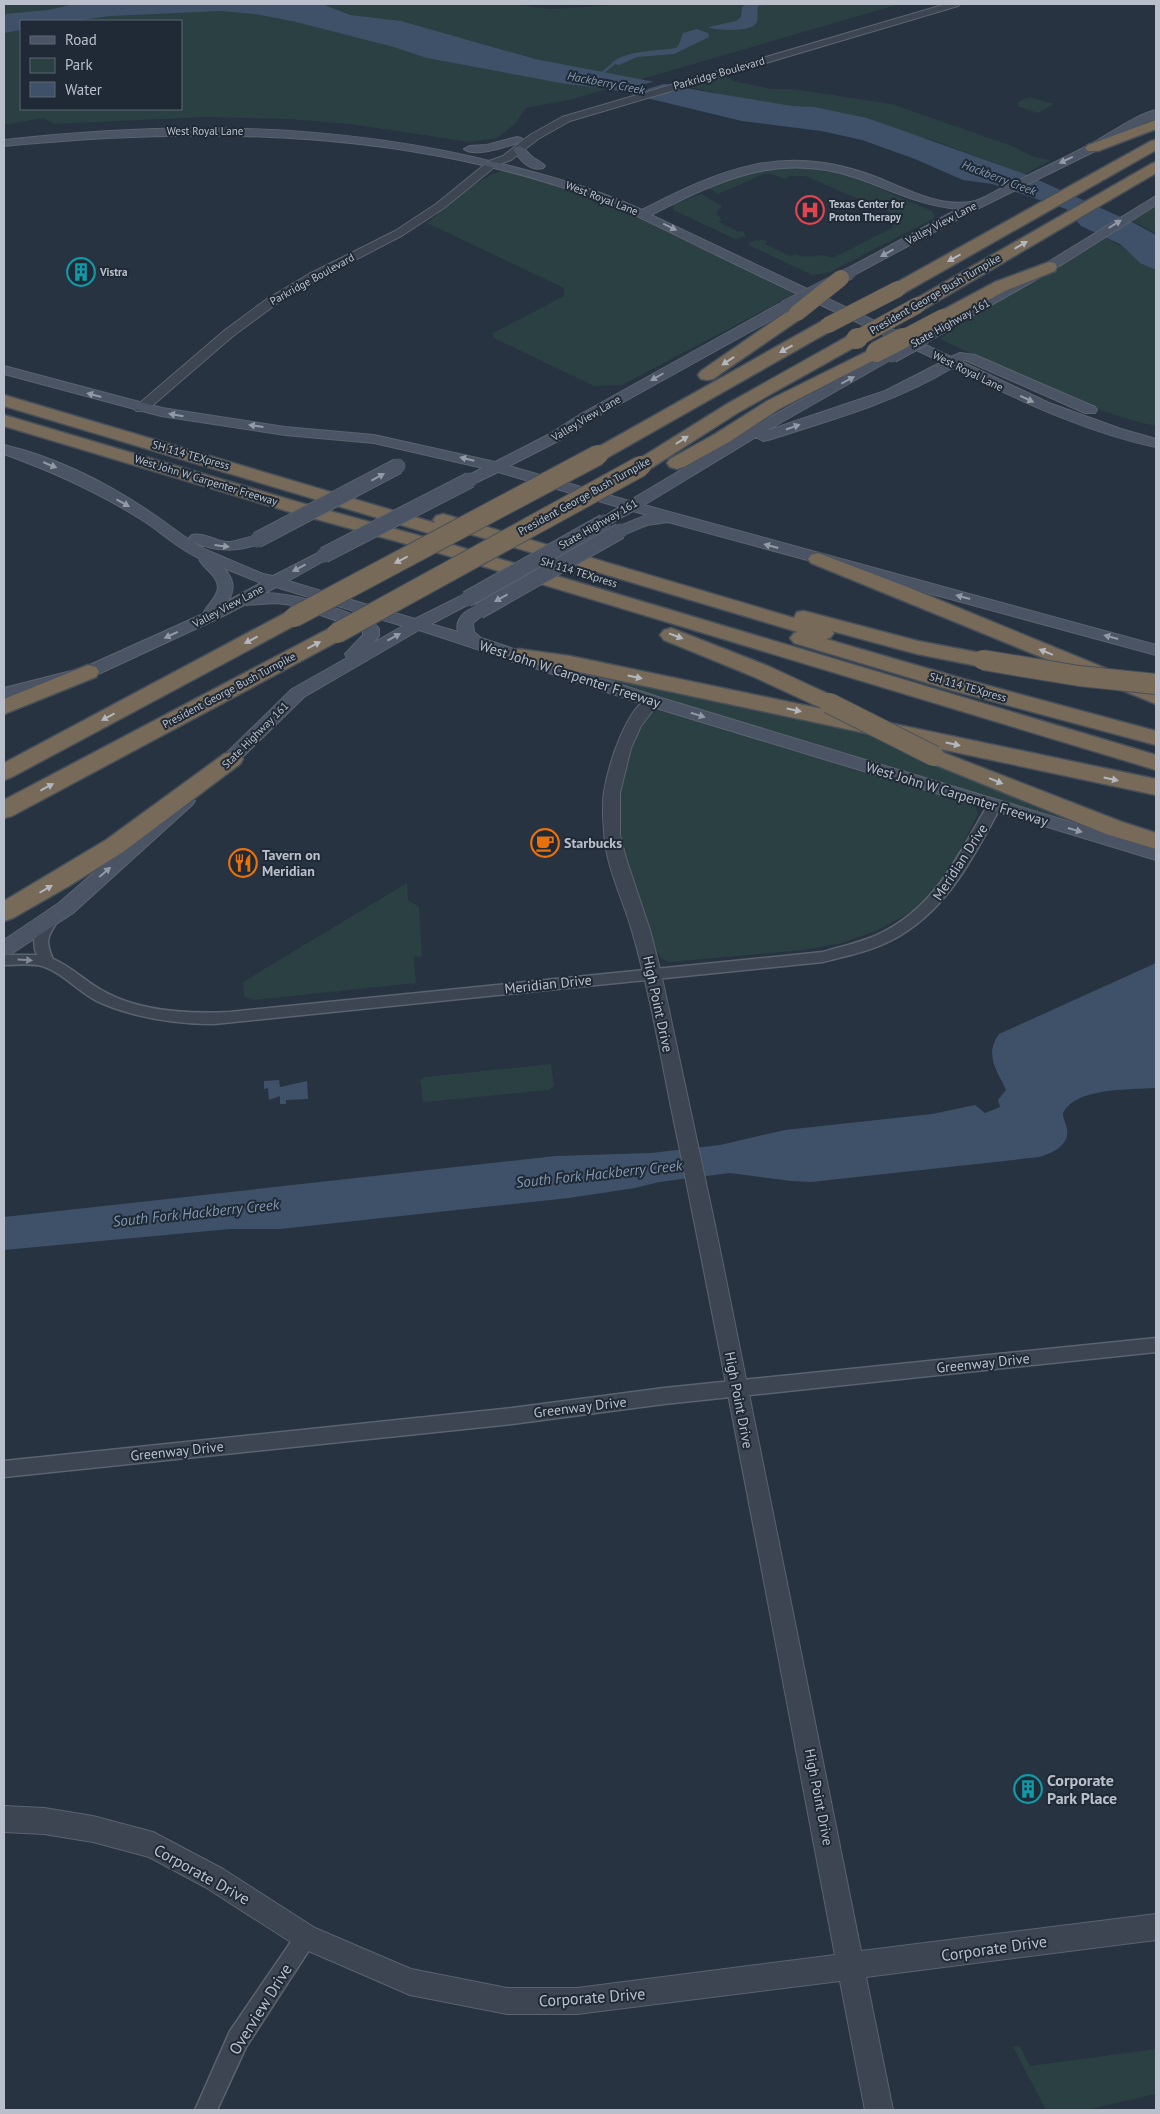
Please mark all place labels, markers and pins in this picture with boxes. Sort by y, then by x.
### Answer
hospital icon: Texas Center for Proton Therapy [795,195,825,225]
place label: Texas Center for Proton Therapy [829,197,904,224]
building icon: Vistra [66,257,96,287]
place label: Vistra [99,265,127,279]
cafe icon: Starbucks [530,828,560,858]
place label: Starbucks [564,834,622,852]
place label: Tavern on Meridian [262,846,320,880]
restaurant icon: Tavern on Meridian [228,848,258,878]
place label: Corporate Park Place [1047,1770,1117,1808]
building icon: Corporate Park Place [1013,1774,1043,1804]

